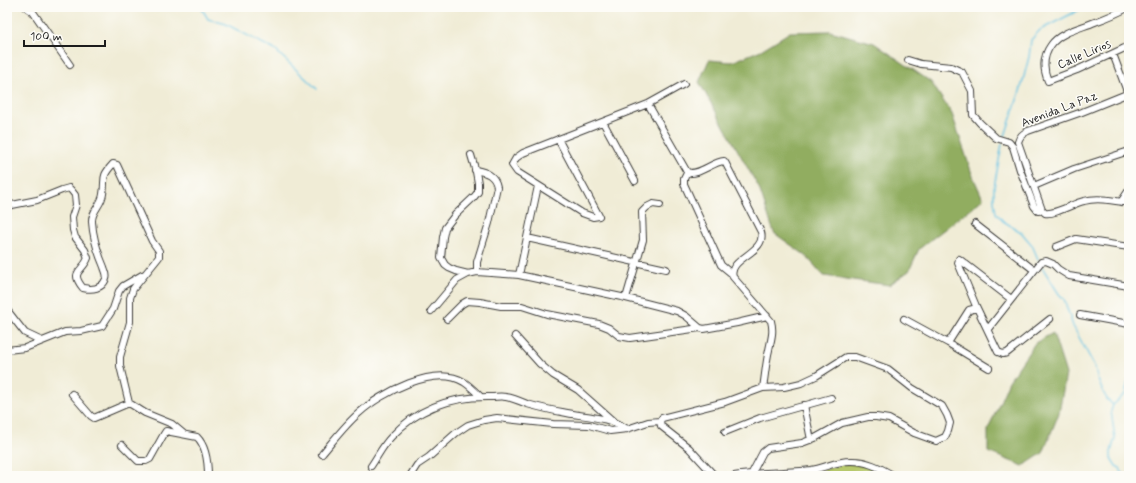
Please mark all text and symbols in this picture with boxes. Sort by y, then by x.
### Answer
scale bar [24,22,105,48]
text: 100 m [30,29,62,45]
street label: Calle Lirios [1055,36,1114,73]
street label: Avenida La Paz [1019,88,1100,132]

